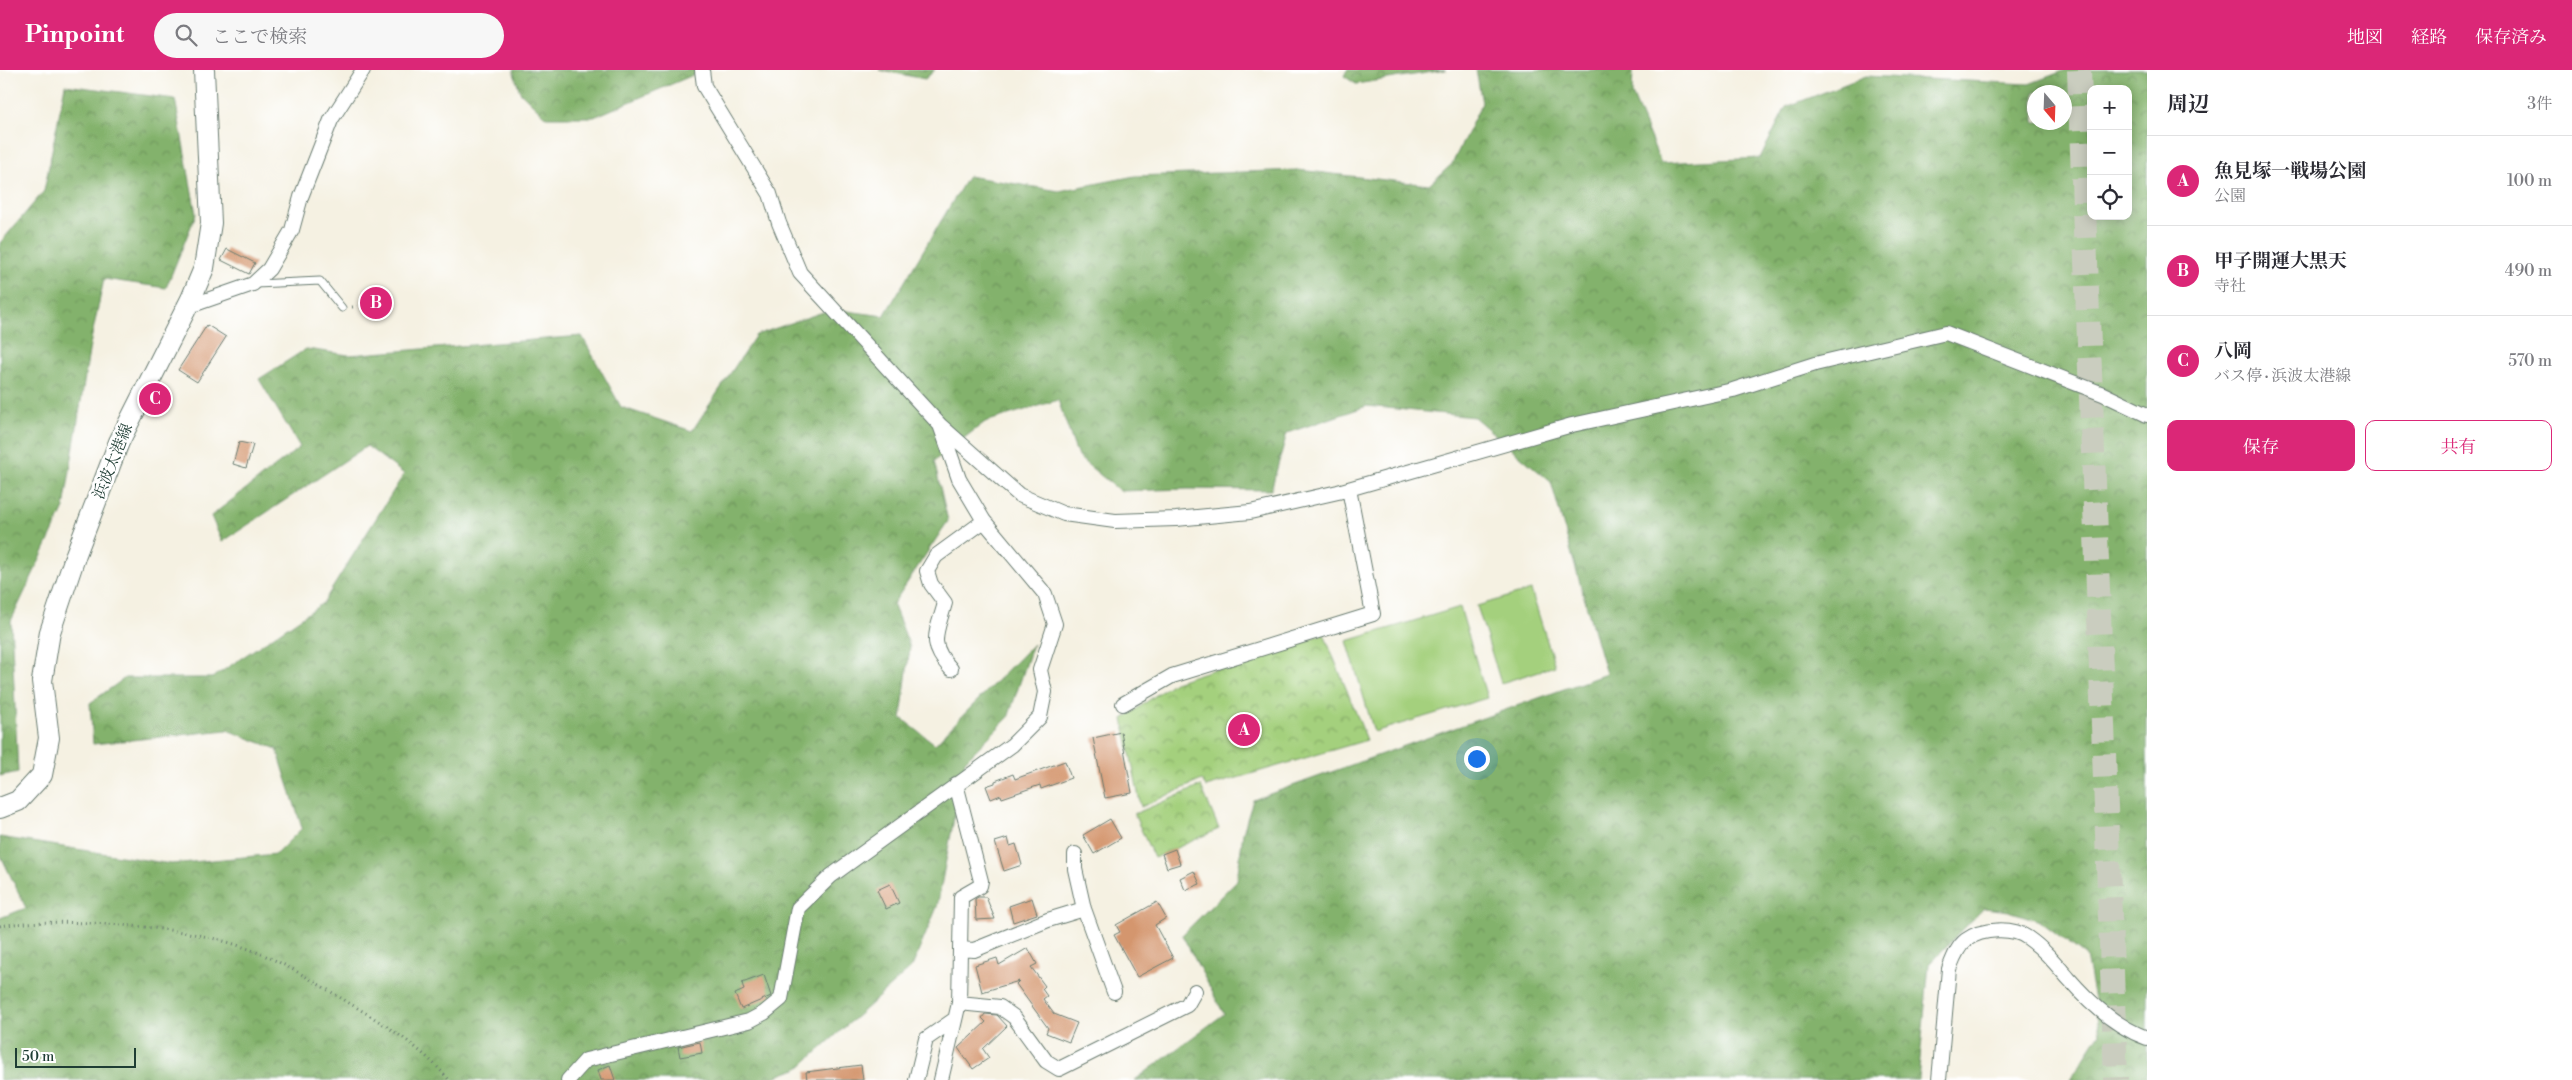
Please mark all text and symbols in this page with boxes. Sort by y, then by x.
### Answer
search box [154,13,504,58]
text: Pinpoint [25,20,124,50]
icon: search [172,21,200,49]
text: ここで検索 [212,25,307,49]
text: 地図 [2347,26,2383,49]
text: 経路 [2411,26,2447,49]
text: 保存済み [2475,26,2547,49]
north arrow [2027,85,2072,130]
map controls [2087,85,2132,220]
button: + [2087,85,2132,130]
text: 周辺 [2167,92,2209,118]
text: 3件 [2527,94,2552,114]
button: − [2087,130,2132,175]
text: 魚見塚一戦場公園 [2214,159,2366,183]
text: A [2177,171,2189,191]
text: 100 m [2507,171,2552,191]
button: locate [2087,175,2132,220]
text: 公園 [2214,186,2246,206]
text: 甲子開運大黒天 [2214,249,2347,273]
text: B [2177,261,2189,281]
text: 490 m [2505,261,2552,281]
text: 寺社 [2214,276,2246,296]
pin: B [360,284,392,322]
text: 八岡 [2214,339,2252,363]
text: C [2177,351,2189,371]
text: 570 m [2508,351,2552,371]
text: バス停 · 浜波太港線 [2214,366,2351,386]
pin: C [139,380,171,418]
button: 保存 [2167,420,2355,471]
button: 共有 [2365,420,2552,471]
street label: 浜波太港線 [89,421,137,502]
pin: A [1228,711,1260,749]
your location [1464,746,1490,772]
scale bar [15,1045,136,1068]
text: 50 m [22,1048,54,1066]

